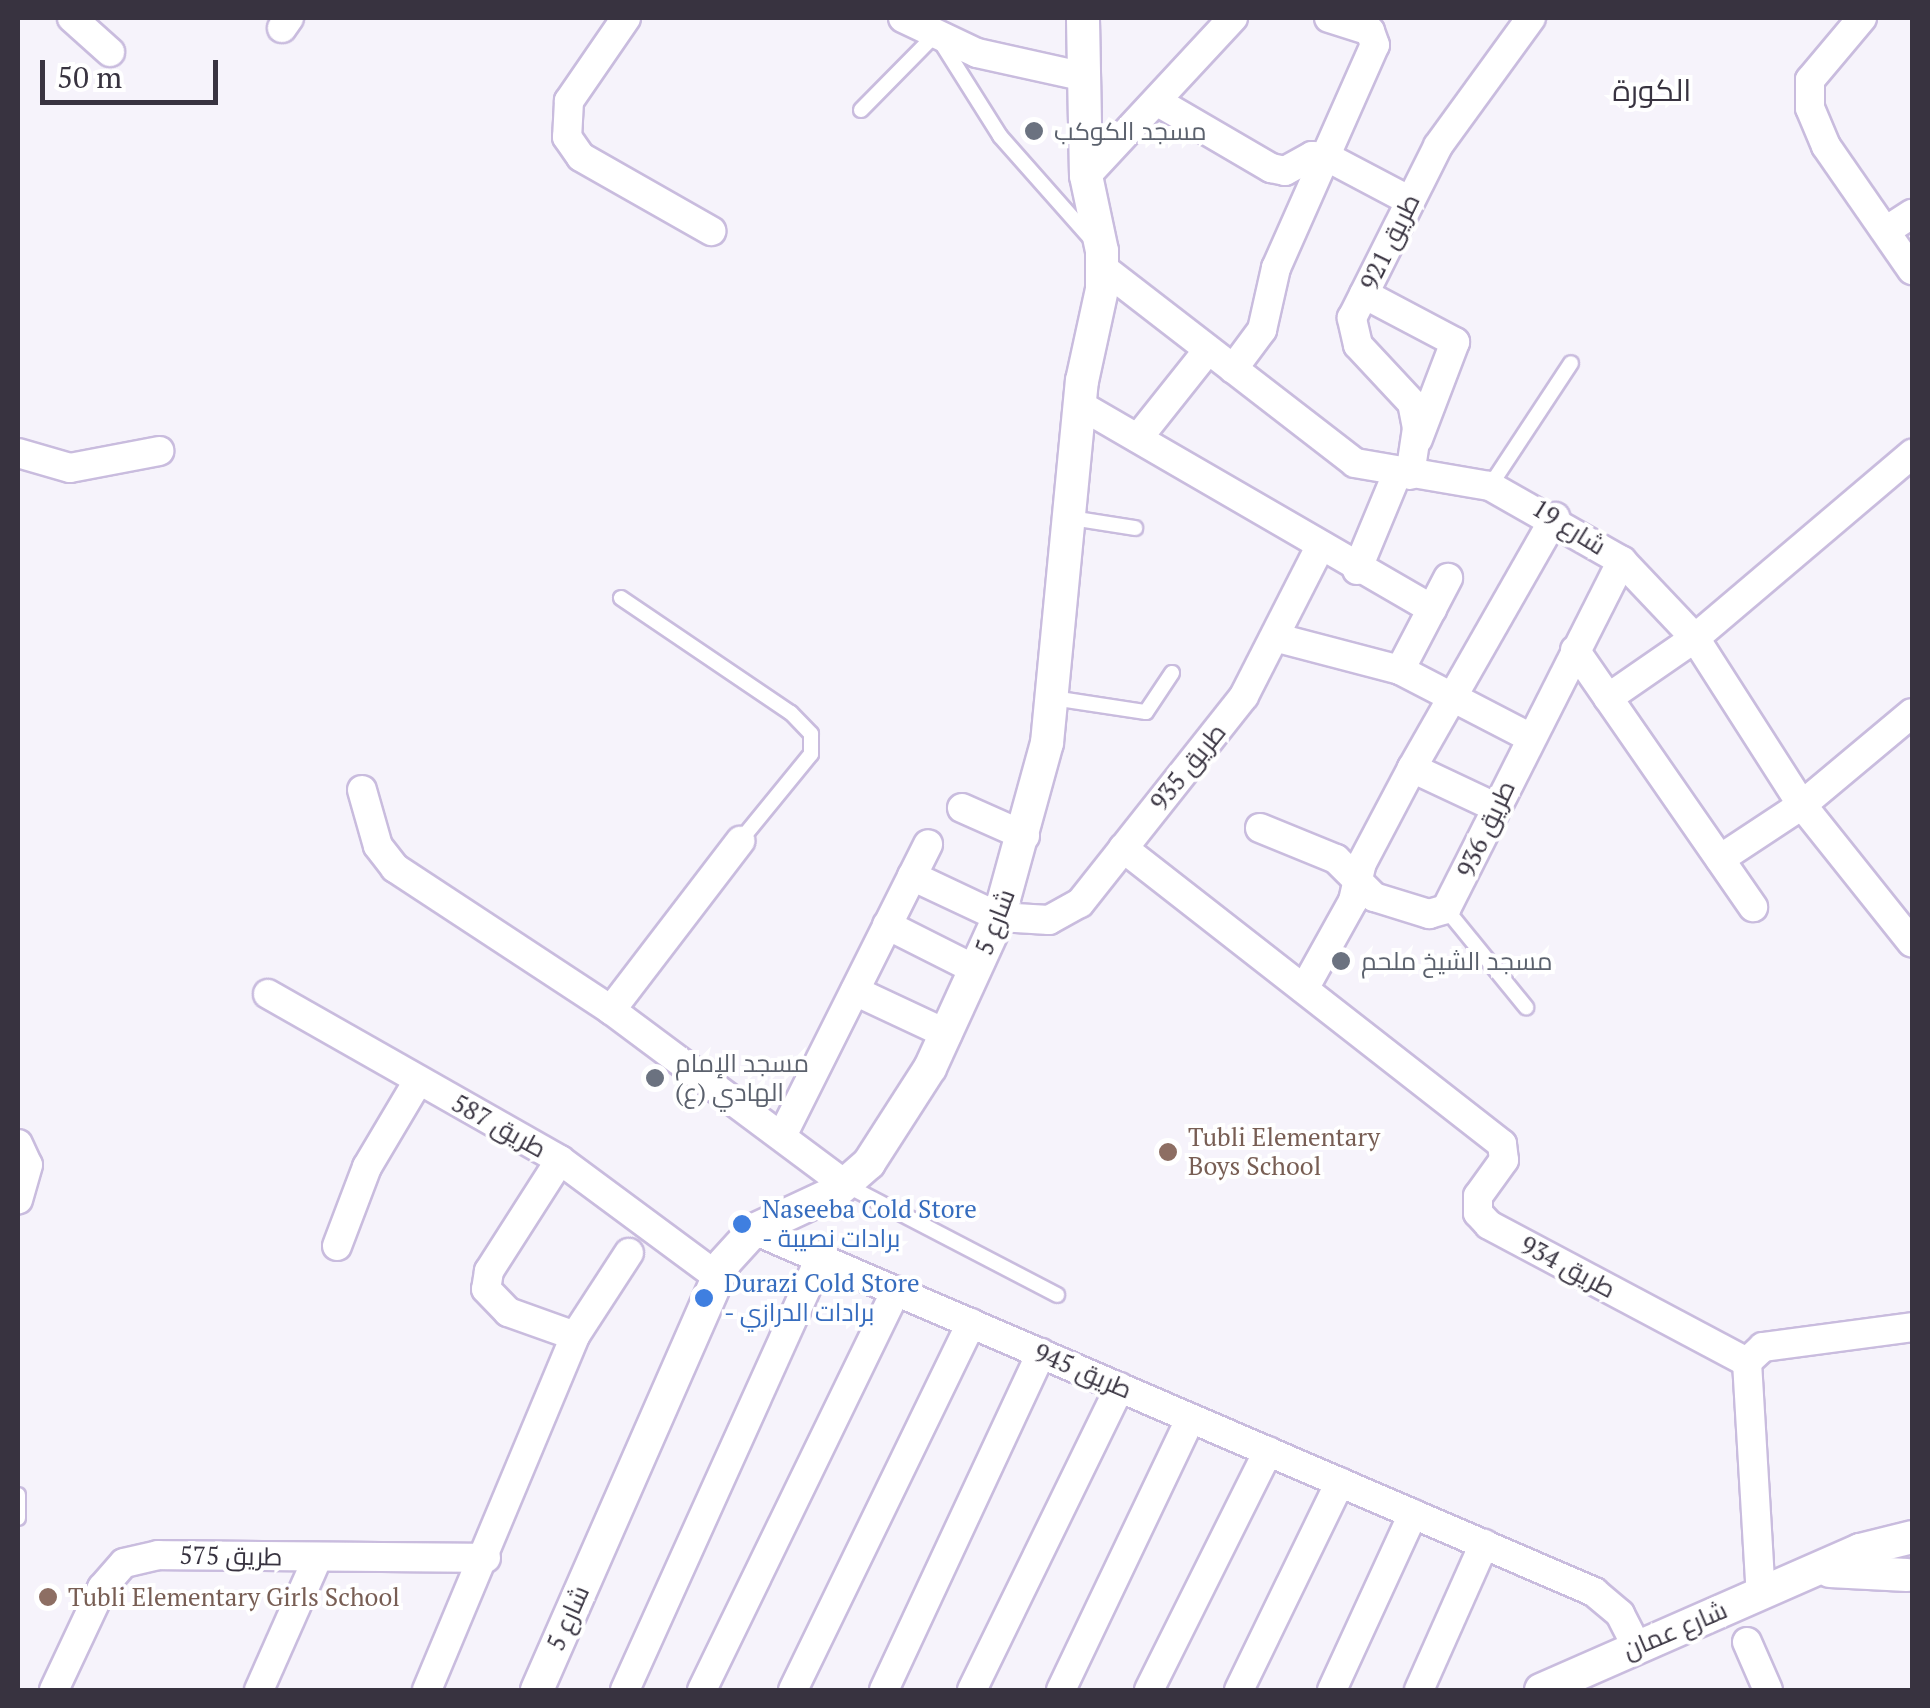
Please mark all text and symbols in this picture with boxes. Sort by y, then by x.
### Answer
scale bar [45,40,222,102]
text: 50 m [57,57,122,97]
district label: الكورة [1613,72,1691,108]
place label: مسجد الكوكب [1054,116,1207,146]
marker: مسجد الكوكب [1023,120,1045,142]
street label: طريق 921 [1354,189,1426,295]
street label: شارع 19 [1527,493,1611,561]
street label: طريق 935 [1144,717,1232,817]
street label: طريق 936 [1451,776,1521,882]
street label: شارع 5 [969,885,1021,959]
place label: مسجد الشيخ ملحم [1361,946,1553,976]
marker: مسجد الشيخ ملحم [1330,950,1352,972]
place label: مسجد الإمام الهادي (ع) [675,1049,809,1108]
marker: مسجد الإمام الهادي (ع) [644,1067,666,1089]
street label: طريق 587 [447,1088,551,1164]
place label: Tubli Elementary Boys School [1188,1123,1380,1182]
marker: Tubli Elementary Boys School [1157,1141,1179,1163]
place label: Naseeba Cold Store - برادات نصيبة [762,1195,977,1254]
marker: Naseeba Cold Store - برادات نصيبة [731,1213,753,1235]
street label: طريق 934 [1515,1230,1621,1304]
place label: Durazi Cold Store - برادات الدرازي [724,1269,920,1328]
marker: Durazi Cold Store - برادات الدرازي [693,1287,715,1309]
street label: طريق 945 [1030,1337,1136,1405]
street label: طريق 575 [179,1540,283,1572]
street label: شارع 5 [541,1581,595,1655]
place label: Tubli Elementary Girls School [68,1582,400,1612]
marker: Tubli Elementary Girls School [37,1586,59,1608]
street label: شارع عمان [1618,1595,1732,1665]

